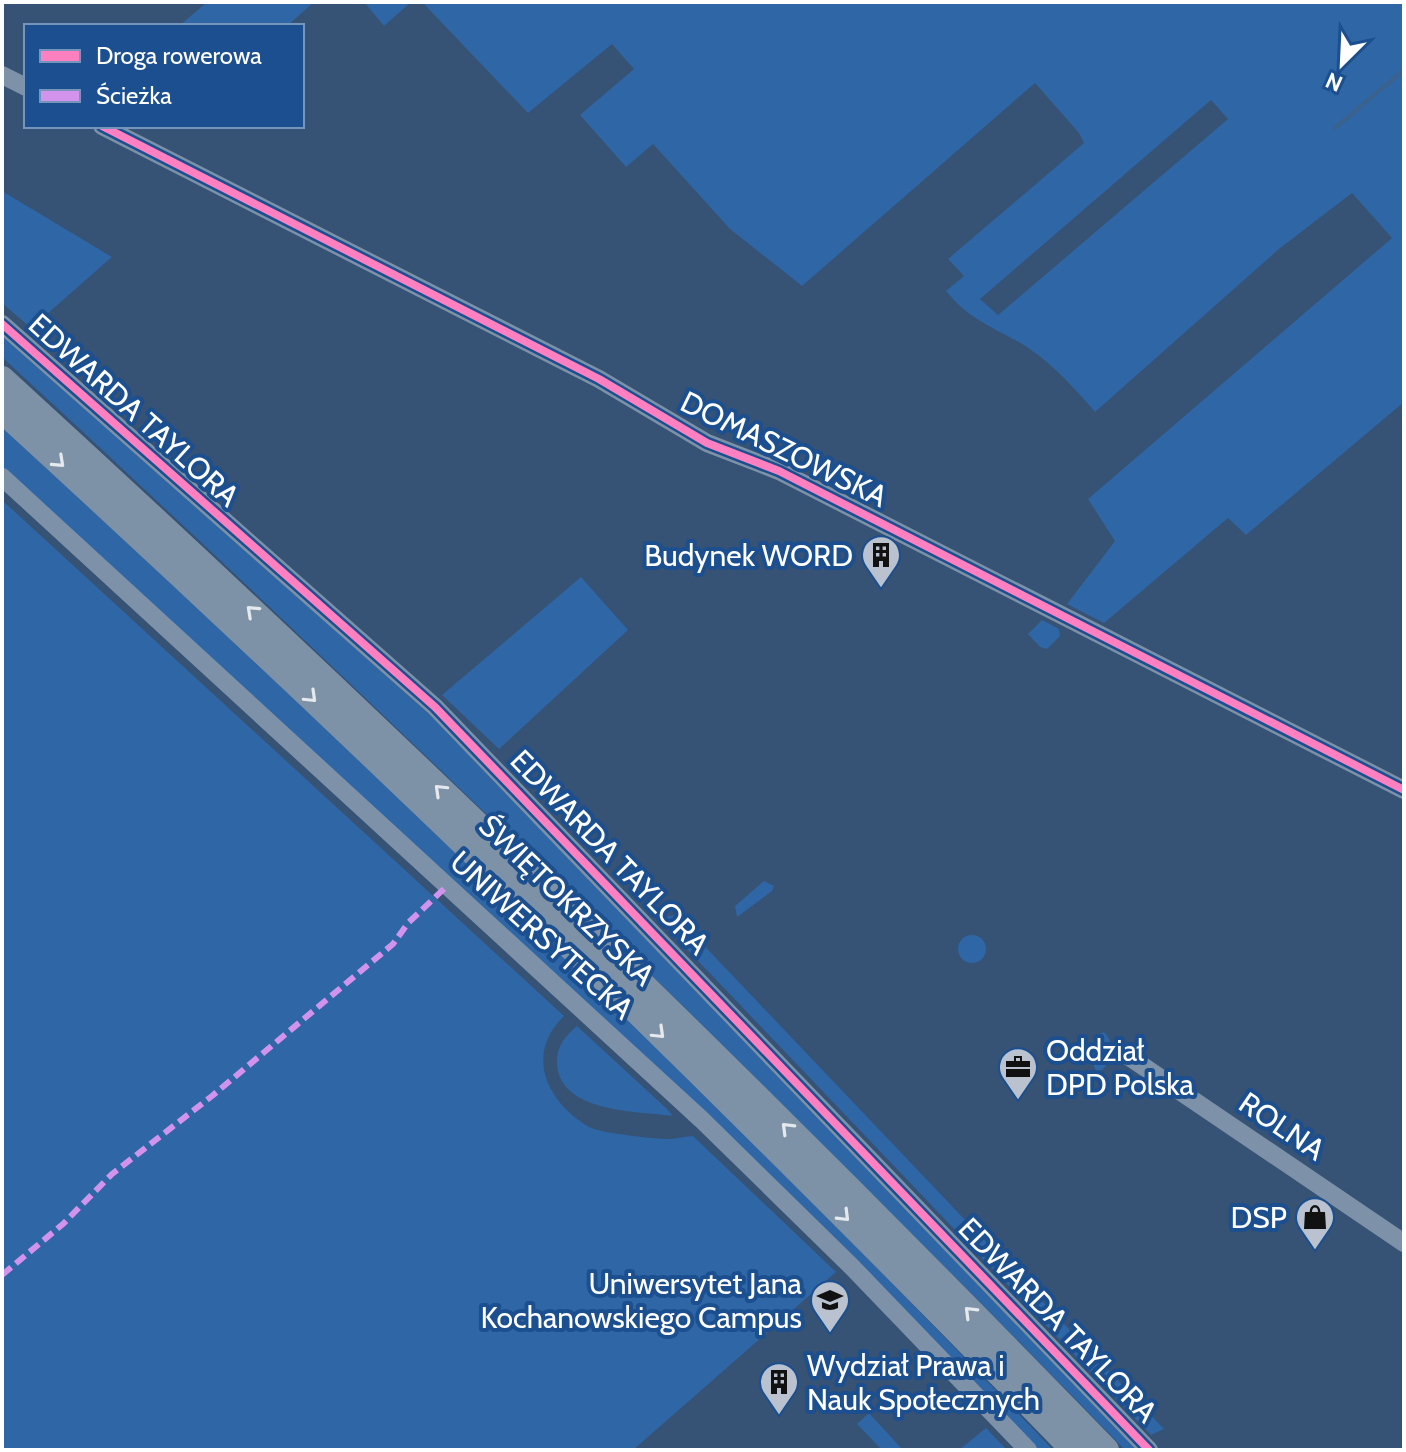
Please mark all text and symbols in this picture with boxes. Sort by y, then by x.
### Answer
legend [24,24,304,128]
north arrow [1302,24,1382,104]
text: Droga rowerowa [96,41,262,70]
text: N [1321,66,1347,97]
text: Ścieżka [96,81,172,110]
street label: EDWARDA TAYLORA [21,306,247,515]
street label: DOMASZOWSKA [675,383,894,515]
one-way arrow [50,453,65,467]
building icon: Budynek WORD [860,534,902,589]
place label: Budynek WORD [644,537,853,574]
one-way arrow [246,606,261,620]
one-way arrow [302,688,316,703]
street label: EDWARDA TAYLORA [503,742,718,963]
one-way arrow [435,784,449,799]
street label: ŚWIĘTOKRZYSKA [471,807,663,994]
street label: UNIWERSYTECKA [443,843,642,1027]
one-way arrow [650,1024,664,1039]
place label: Oddział DPD Polska [1046,1032,1195,1103]
office icon: Oddział DPD Polska [997,1046,1039,1101]
street label: ROLNA [1232,1084,1332,1168]
one-way arrow [782,1122,796,1137]
shop icon: DSP [1294,1196,1336,1251]
place label: DSP [1231,1199,1287,1236]
one-way arrow [834,1207,849,1221]
street label: EDWARDA TAYLORA [951,1210,1166,1431]
place label: Uniwersytet Jana Kochanowskiego Campus [481,1265,803,1336]
school or university icon: Uniwersytet Jana Kochanowskiego Campus [809,1279,851,1334]
one-way arrow [965,1307,979,1321]
place label: Wydział Prawa i Nauk Społecznych [807,1347,1040,1418]
building icon: Wydział Prawa i Nauk Społecznych [758,1361,800,1416]

